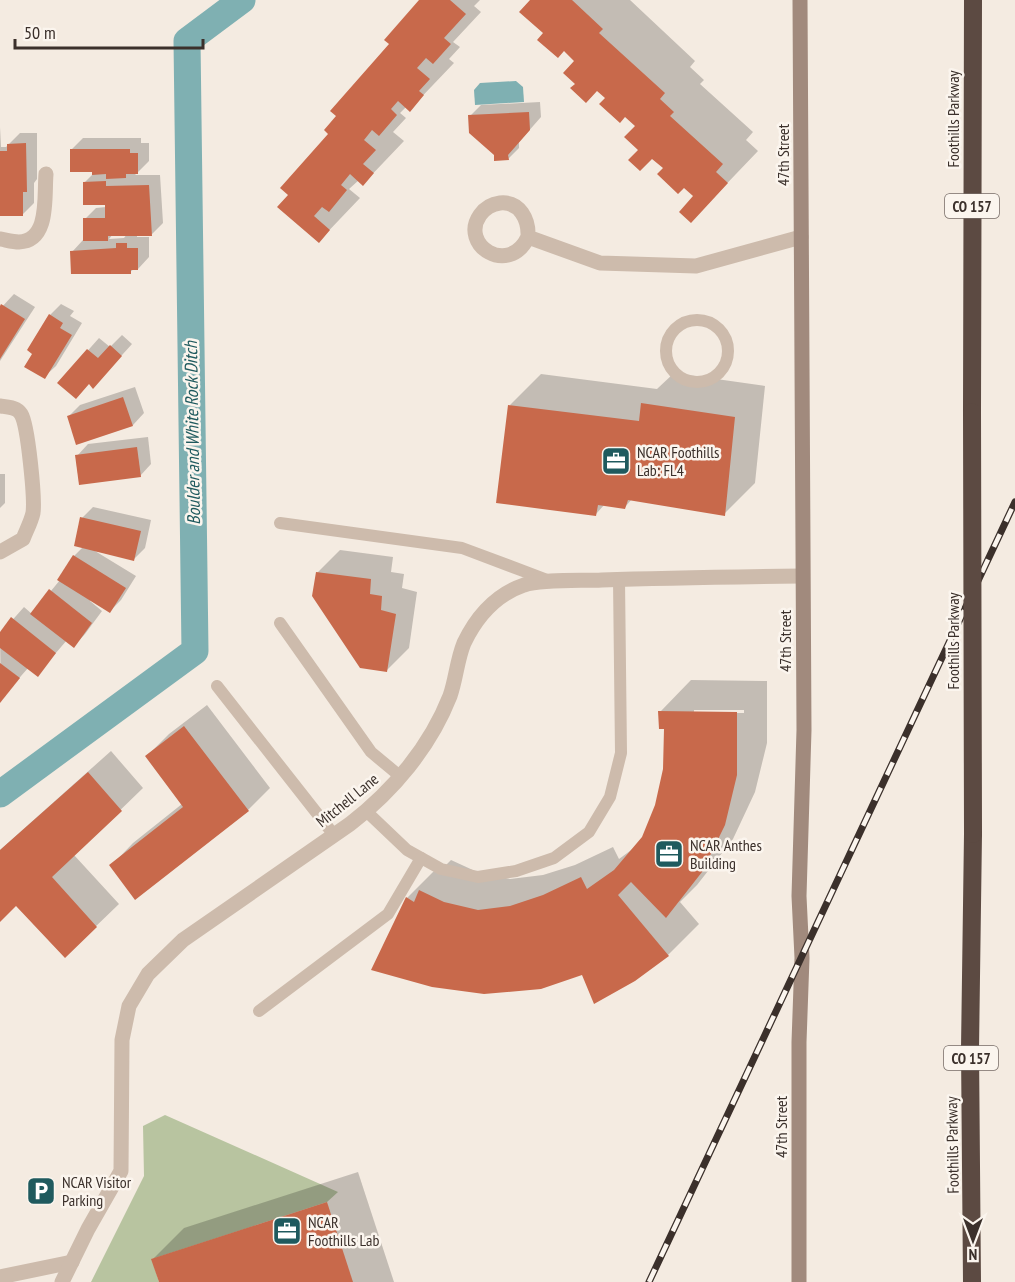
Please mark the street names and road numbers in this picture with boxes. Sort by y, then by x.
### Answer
street label: Foothills Parkway [943,70,963,168]
street label: 47th Street [773,123,793,186]
road number: CO 157 [945,194,999,218]
street label: Foothills Parkway [943,592,963,690]
street label: 47th Street [775,609,795,672]
street label: Mitchell Lane [312,769,382,831]
road number: CO 157 [944,1046,998,1070]
street label: 47th Street [771,1095,791,1158]
street label: Foothills Parkway [941,1096,963,1194]

